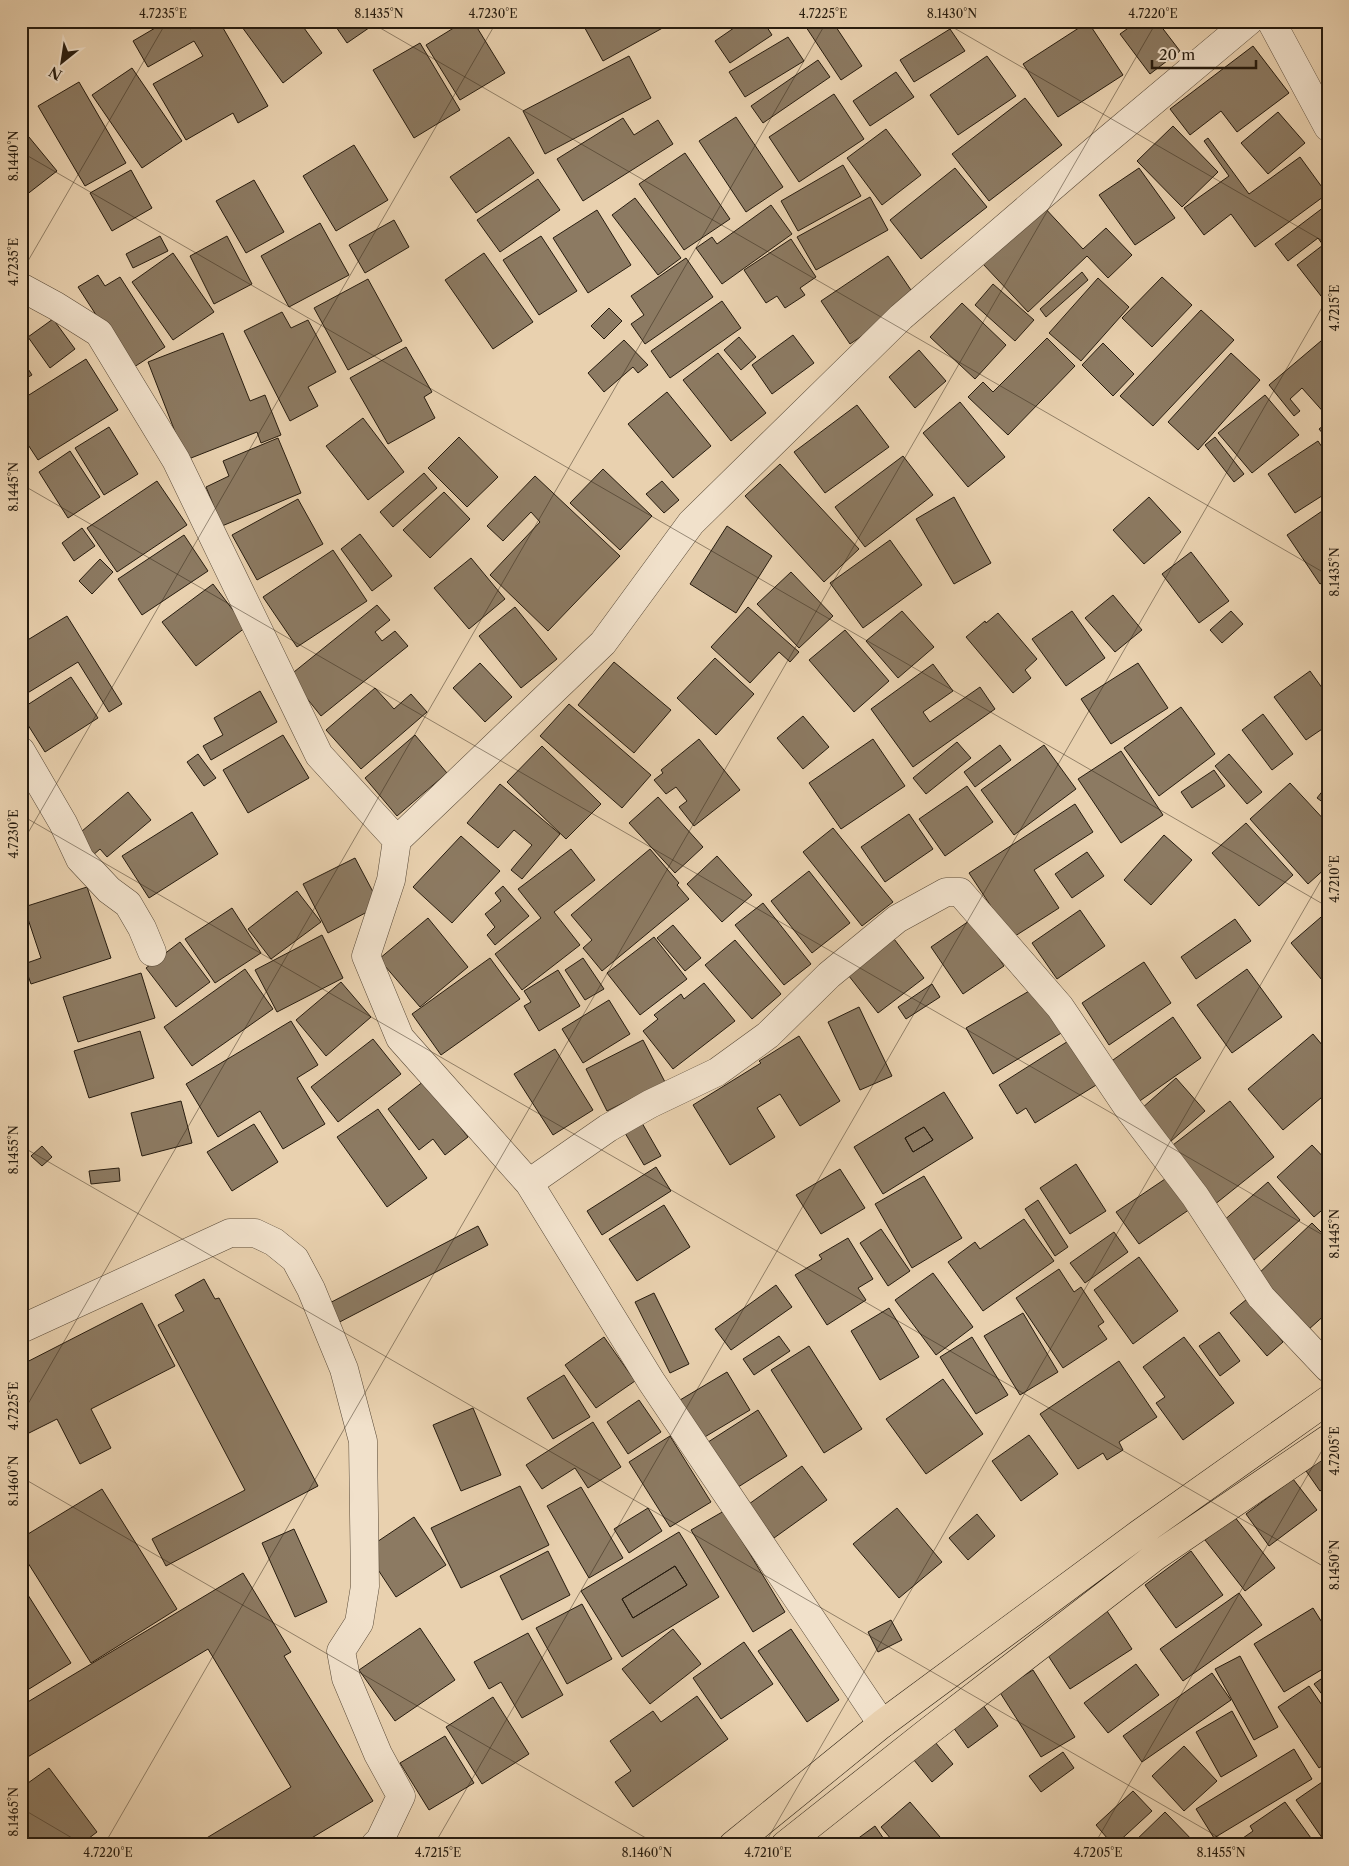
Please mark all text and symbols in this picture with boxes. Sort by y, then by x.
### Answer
text: 4.7235°E [139,6,187,21]
text: 8.1435°N [354,6,404,21]
text: 4.7230°E [468,6,518,21]
text: 4.7225°E [799,6,847,21]
text: 8.1430°N [927,6,977,21]
text: 4.7220°E [1128,6,1178,21]
north arrow [38,38,88,88]
scale bar [1152,38,1255,70]
text: 20 m [1159,45,1195,64]
text: N [46,62,65,84]
text: 8.1440°N [6,131,21,181]
text: 4.7235°E [6,238,21,286]
text: 4.7215°E [1327,285,1342,331]
text: 8.1445°N [6,462,21,512]
text: 8.1435°N [1327,547,1342,597]
text: 4.7230°E [6,809,21,859]
text: 4.7210°E [1327,855,1342,903]
text: 8.1455°N [6,1125,21,1175]
text: 8.1445°N [1327,1209,1342,1259]
text: 4.7225°E [6,1382,21,1430]
text: 4.7205°E [1327,1426,1342,1476]
text: 8.1460°N [6,1456,21,1506]
text: 8.1450°N [1327,1540,1342,1590]
text: 8.1465°N [6,1787,21,1837]
text: 4.7220°E [83,1845,133,1860]
text: 4.7215°E [415,1845,461,1860]
text: 8.1460°N [622,1845,672,1860]
text: 4.7210°E [744,1845,792,1860]
text: 4.7205°E [1073,1845,1123,1860]
text: 8.1455°N [1196,1845,1246,1860]

